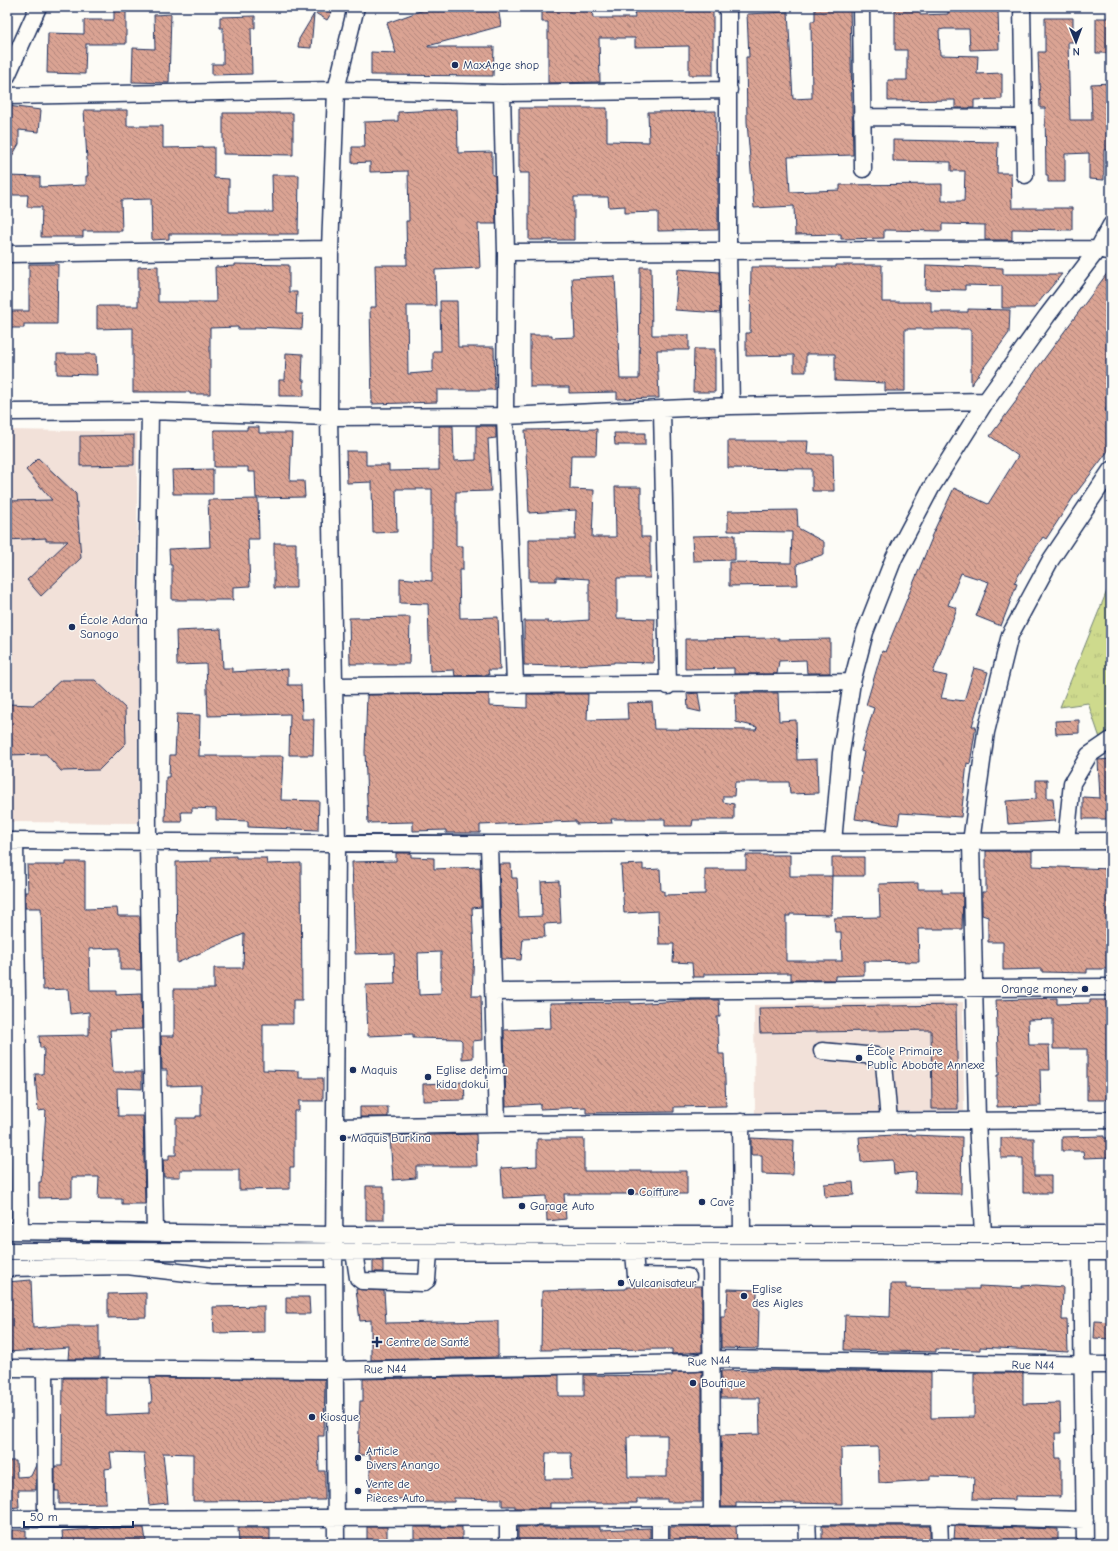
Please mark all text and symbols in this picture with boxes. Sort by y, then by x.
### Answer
north arrow [1056,22,1096,62]
text: N [1072,45,1080,58]
place label: MaxAnge shop [463,58,539,72]
marker: MaxAnge shop [450,60,460,70]
place label: École Adama Sanogo [80,613,148,641]
marker: École Adama Sanogo [67,622,77,632]
place label: Orange money [1001,982,1078,996]
marker: Orange money [1080,984,1090,994]
place label: École Primaire Public Abobote Annexe [867,1044,985,1072]
marker: École Primaire Public Abobote Annexe [854,1053,864,1063]
place label: Maquis [361,1063,397,1077]
place label: Eglise dehima kida dokui [436,1063,508,1091]
marker: Maquis [348,1065,358,1075]
marker: Eglise dehima kida dokui [423,1072,433,1082]
place label: Maquis Burkina [351,1131,431,1145]
marker: Maquis Burkina [338,1133,348,1143]
place label: Coiffure [639,1185,679,1199]
marker: Coiffure [626,1187,636,1197]
place label: Cave [710,1195,734,1209]
marker: Cave [697,1197,707,1207]
place label: Garage Auto [530,1199,594,1213]
marker: Garage Auto [517,1201,527,1211]
place label: Vulcanisateur [629,1276,697,1290]
marker: Vulcanisateur [616,1278,626,1288]
place label: Eglise des Aigles [752,1282,803,1310]
marker: Eglise des Aigles [739,1291,749,1301]
place label: Centre de Santé [386,1335,469,1349]
marker: Centre de Santé [371,1336,383,1348]
street label: Rue N44 [687,1353,731,1369]
street label: Rue N44 [1011,1358,1055,1372]
street label: Rue N44 [363,1362,407,1376]
place label: Boutique [701,1376,745,1390]
marker: Boutique [688,1378,698,1388]
place label: Kiosque [320,1410,359,1424]
marker: Kiosque [307,1412,317,1422]
place label: Article Divers Anango [366,1444,440,1472]
marker: Article Divers Anango [353,1453,363,1463]
place label: Vente de Pièces Auto [366,1477,425,1505]
marker: Vente de Pièces Auto [353,1486,363,1496]
scale bar [24,1503,133,1529]
text: 50 m [30,1510,58,1524]

